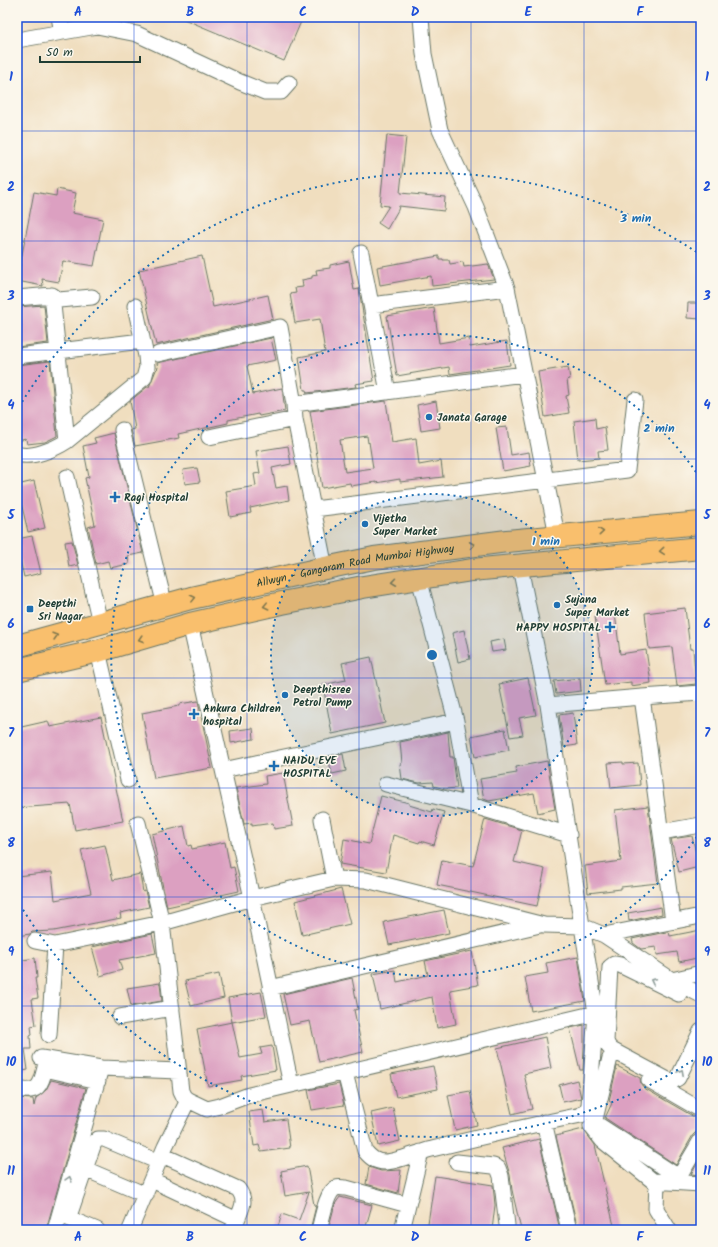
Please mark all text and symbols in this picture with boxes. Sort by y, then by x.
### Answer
text: A [74,2,82,23]
text: B [186,2,194,23]
text: C [299,2,307,23]
text: D [411,2,420,23]
text: E [524,2,532,23]
text: F [636,2,644,23]
scale bar [40,38,140,64]
text: 50 m [46,43,73,62]
text: 1 [9,67,13,88]
text: 1 [705,67,709,88]
text: 2 [7,177,15,198]
text: 2 [703,177,711,198]
text: 3 min [620,209,652,228]
text: 3 [6,286,15,307]
text: 3 [702,286,711,307]
text: 4 [7,395,15,416]
text: 4 [703,395,711,416]
place label: Janata Garage [437,409,508,427]
marker: Janata Garage [424,412,434,422]
text: 2 min [643,419,675,438]
place label: Ragi Hospital [124,489,188,507]
marker: Ragi Hospital [109,491,121,503]
text: 5 [7,505,16,526]
text: 5 [703,505,712,526]
place label: Vijetha Super Market [373,510,439,541]
marker: Vijetha Super Market [360,519,370,529]
one-way arrow [598,527,605,536]
text: 1 min [532,532,560,551]
street label: Allwyn - Gangaram Road Mumbai Highway [255,540,456,593]
one-way arrow [469,541,475,550]
one-way arrow [659,547,665,556]
one-way arrow [391,577,397,586]
place label: Sujana Super Market [565,591,631,622]
one-way arrow [190,594,197,603]
place label: Deepthi Sri Nagar [38,595,84,626]
marker: Sujana Super Market [552,600,562,610]
one-way arrow [263,602,270,610]
marker: Deepthi Sri Nagar [25,604,35,614]
text: 6 [7,614,15,635]
text: 6 [703,614,711,635]
place label: HAPPY HOSPITAL [516,619,601,637]
marker: HAPPY HOSPITAL [604,621,616,633]
one-way arrow [51,632,58,641]
one-way arrow [137,634,144,643]
centre of rings [425,648,439,662]
place label: Deepthisree Petrol Pump [293,681,352,712]
marker: Deepthisree Petrol Pump [280,690,290,700]
place label: Ankura Children hospital [203,700,281,731]
marker: Ankura Children hospital [188,708,200,720]
text: 7 [8,723,15,744]
text: 7 [704,723,711,744]
place label: NAIDU EYE HOSPITAL [283,752,338,783]
marker: NAIDU EYE HOSPITAL [268,760,280,772]
text: 8 [7,833,15,854]
text: 8 [703,833,711,854]
text: 9 [8,942,15,963]
text: 9 [704,942,711,963]
one-way arrow [650,978,657,986]
text: 10 [6,1052,17,1073]
text: 10 [702,1052,713,1073]
one-way arrow [676,1069,684,1077]
text: 11 [7,1161,15,1182]
text: 11 [703,1161,711,1182]
one-way arrow [65,1176,73,1182]
text: A [74,1227,82,1247]
text: B [186,1227,194,1247]
text: C [299,1227,307,1247]
text: D [411,1227,420,1247]
text: E [524,1227,532,1247]
text: F [636,1227,644,1247]

